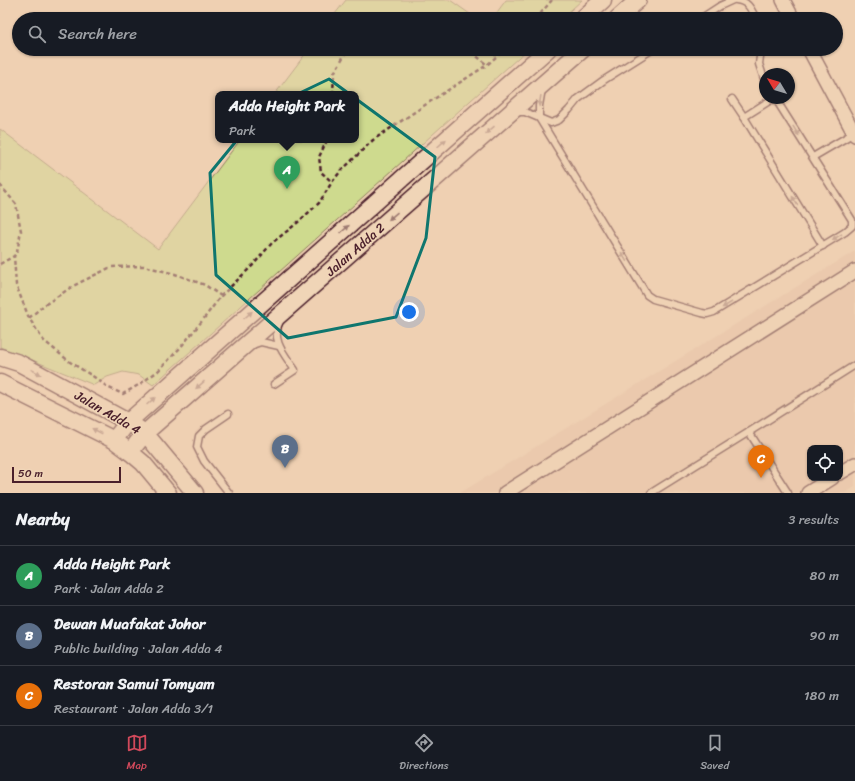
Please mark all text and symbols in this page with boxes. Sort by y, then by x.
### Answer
search box [12,12,843,56]
text: Search here [58,21,137,47]
icon: search [26,23,48,45]
north arrow [759,68,795,104]
popup [215,91,359,143]
text: Adda Height Park [229,93,345,119]
one-way arrow [537,95,543,107]
text: Park [229,119,256,142]
one-way arrow [485,126,496,135]
one-way arrow [792,126,800,136]
one-way arrow [437,138,448,147]
pin: A [274,156,300,189]
one-way arrow [792,195,799,207]
one-way arrow [387,212,398,221]
street label: Jalan Adda 2 [320,216,391,283]
one-way arrow [340,224,350,234]
one-way arrow [832,233,842,241]
one-way arrow [620,251,627,263]
one-way arrow [721,301,732,309]
your location [399,302,419,322]
one-way arrow [243,311,253,320]
one-way arrow [30,369,42,376]
one-way arrow [195,380,205,390]
street label: Jalan Adda 4 [69,384,145,441]
one-way arrow [145,397,156,406]
one-way arrow [92,428,103,434]
pin: B [272,435,298,468]
pin: C [748,445,774,478]
map controls [807,445,843,481]
button: locate [807,445,843,481]
text: 50 m [18,464,43,483]
scale bar [12,465,121,484]
text: Nearby [16,504,70,534]
text: 3 results [788,508,839,531]
text: Adda Height Park [54,551,170,577]
text: A [25,564,33,587]
text: 80 m [810,564,839,587]
text: Park · Jalan Adda 2 [54,577,164,600]
text: Dewan Muafakat Johor [54,611,205,637]
text: B [25,624,33,647]
text: 90 m [809,624,839,647]
text: Public building · Jalan Adda 4 [54,637,222,660]
text: Restoran Samui Tomyam [54,671,215,697]
text: C [25,684,33,707]
text: 180 m [804,684,839,707]
text: Restaurant · Jalan Adda 3/1 [54,697,213,720]
tab: Map [126,732,148,775]
tab: Directions [399,732,449,775]
tab: Saved [700,732,729,775]

